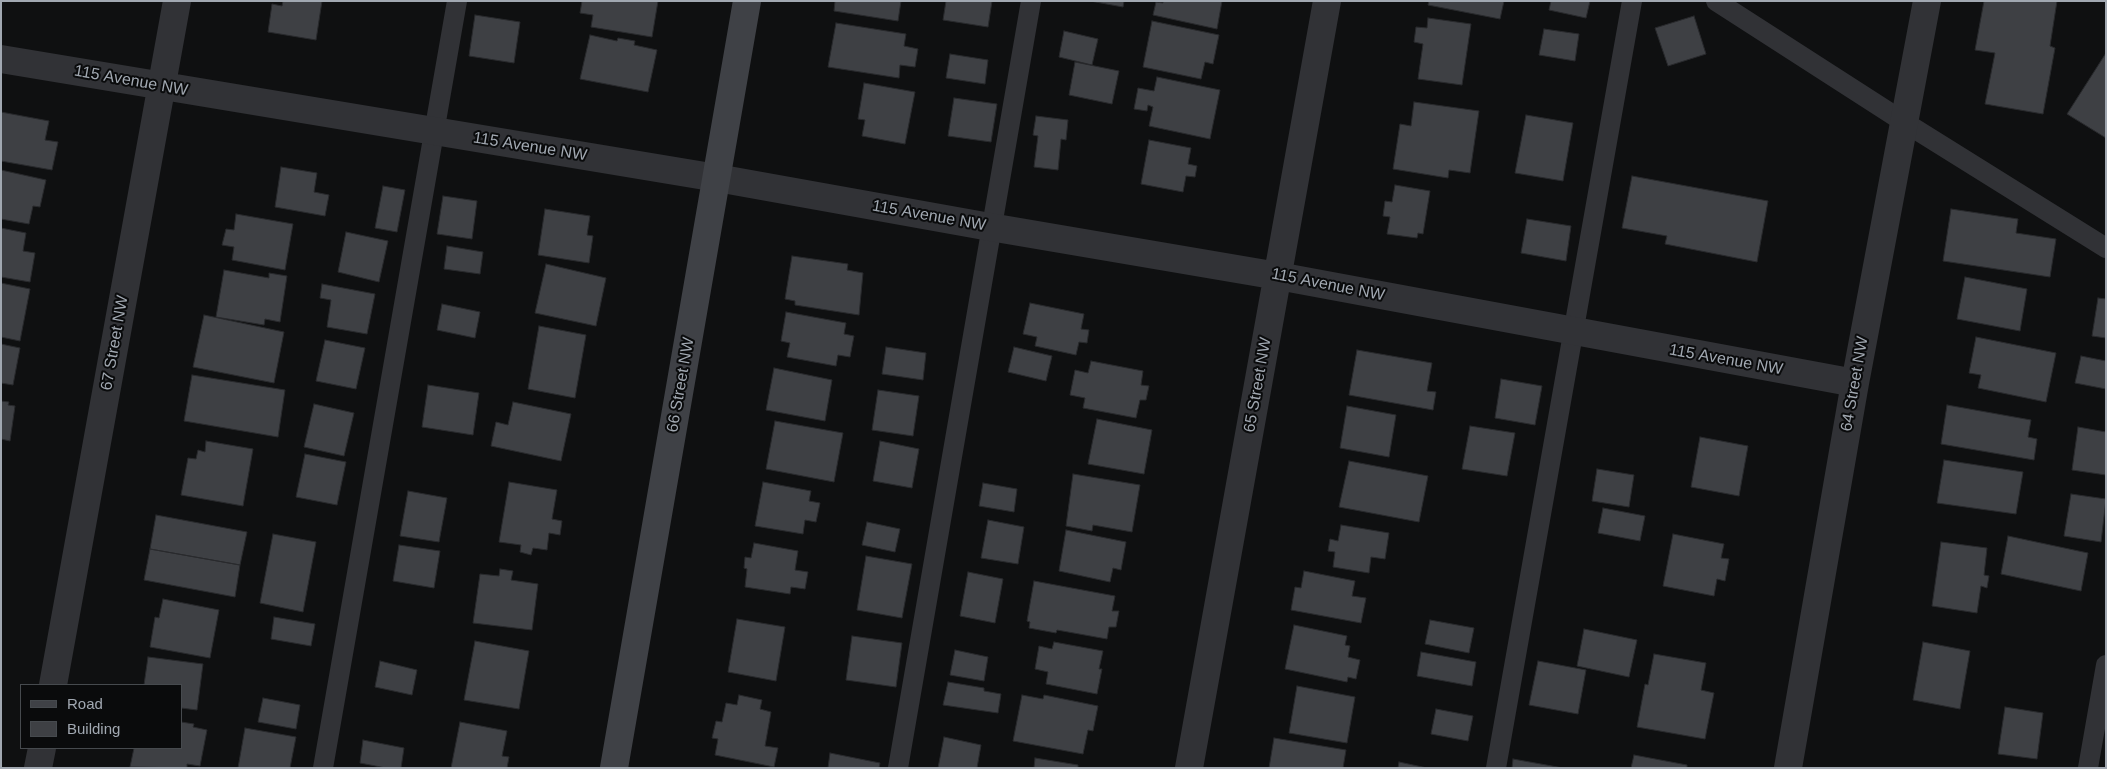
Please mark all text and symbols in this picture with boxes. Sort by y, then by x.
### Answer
street label: 115 Avenue NW [73,62,189,100]
street label: 115 Avenue NW [472,129,588,165]
street label: 115 Avenue NW [871,197,987,235]
street label: 115 Avenue NW [1270,265,1386,305]
street label: 67 Street NW [97,294,133,392]
street label: 64 Street NW [1837,335,1873,433]
street label: 66 Street NW [663,336,699,434]
street label: 65 Street NW [1240,336,1276,434]
street label: 115 Avenue NW [1668,341,1784,379]
legend [20,684,182,749]
text: Road [67,695,103,712]
text: Building [67,720,120,737]

